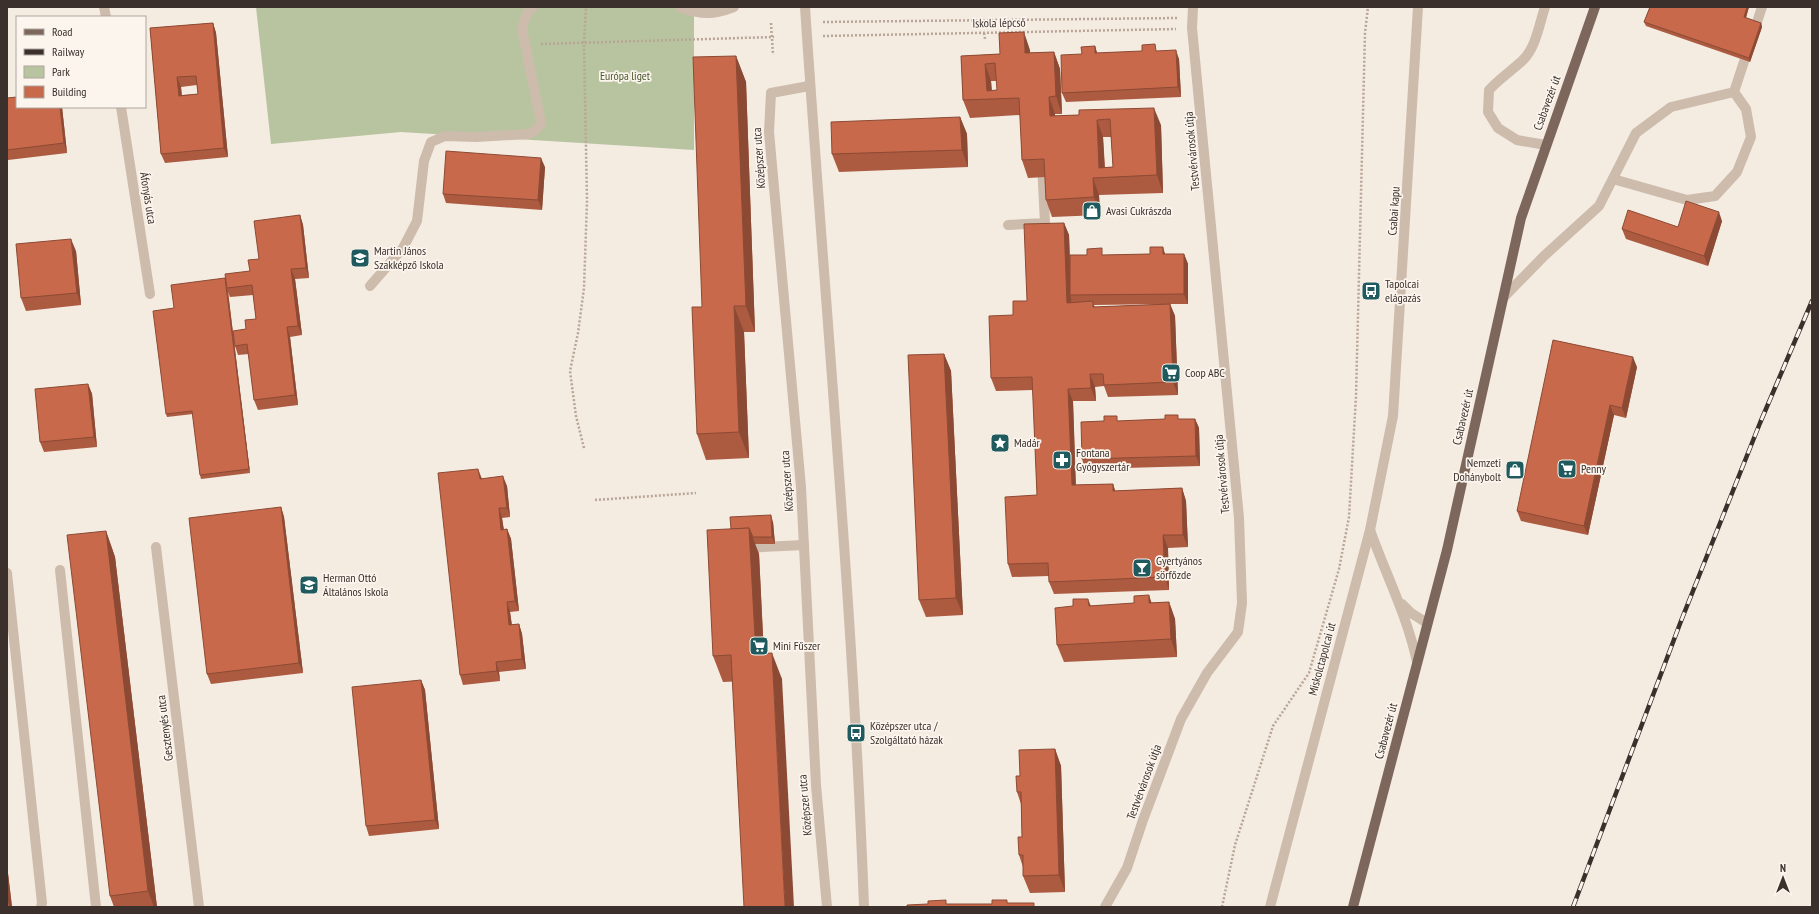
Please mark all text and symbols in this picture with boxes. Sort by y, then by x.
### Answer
street label: Iskola lépcső [972,15,1026,30]
legend [16,16,146,108]
text: Road [52,24,72,39]
text: Railway [52,44,85,59]
text: Park [52,64,70,79]
park label: Európa liget [600,68,651,83]
street label: Csabavezér út [1530,73,1564,132]
text: Building [52,84,87,99]
street label: Testvérvárosok útja [1181,111,1202,191]
street label: Középszer utca [749,127,768,189]
street label: Áfonyás utca [137,171,160,225]
street label: Csabai kapu [1384,186,1403,236]
shop icon: Avasi Cukrászda [1081,200,1103,222]
place label: Avasi Cukrászda [1106,203,1172,218]
place label: Martin János Szakképző Iskola [374,243,444,272]
school or university icon: Martin János Szakképző Iskola [349,247,371,269]
place label: Tapolcai elágazás [1385,276,1421,305]
bus stop icon: Tapolcai elágazás [1360,280,1382,302]
supermarket icon: Coop ABC [1160,362,1182,384]
place label: Coop ABC [1185,365,1225,380]
street label: Csabavezér út [1449,387,1476,446]
place icon: Madár [989,432,1011,454]
street label: Testvérvárosok útja [1211,434,1232,514]
place label: Madár [1014,435,1040,450]
place label: Fontana Gyógyszertár [1076,445,1130,474]
pharmacy icon: Fontana Gyógyszertár [1051,449,1073,471]
street label: Középszer utca [777,450,796,512]
place label: Nemzeti Dohánybolt [1453,455,1502,484]
supermarket icon: Penny [1556,458,1578,480]
shop icon: Nemzeti Dohánybolt [1504,459,1526,481]
place label: Penny [1581,461,1607,476]
place label: Gyertyános sörfőzde [1156,553,1202,582]
bar icon: Gyertyános sörfőzde [1131,557,1153,579]
place label: Herman Ottó Általános Iskola [323,570,389,599]
school or university icon: Herman Ottó Általános Iskola [298,574,320,596]
street label: Miskolctapolcai út [1305,620,1339,697]
supermarket icon: Mini Fűszer [748,635,770,657]
place label: Mini Fűszer [773,638,821,653]
street label: Gesztenyés utca [153,694,176,762]
street label: Csabavezér út [1371,701,1400,760]
place label: Középszer utca / Szolgáltató házak [870,718,943,747]
bus stop icon: Középszer utca / Szolgáltató házak [845,722,867,744]
street label: Testvérvárosok útja [1123,742,1164,822]
street label: Középszer utca [794,774,815,836]
north arrow [1763,858,1803,898]
text: N [1780,861,1786,875]

